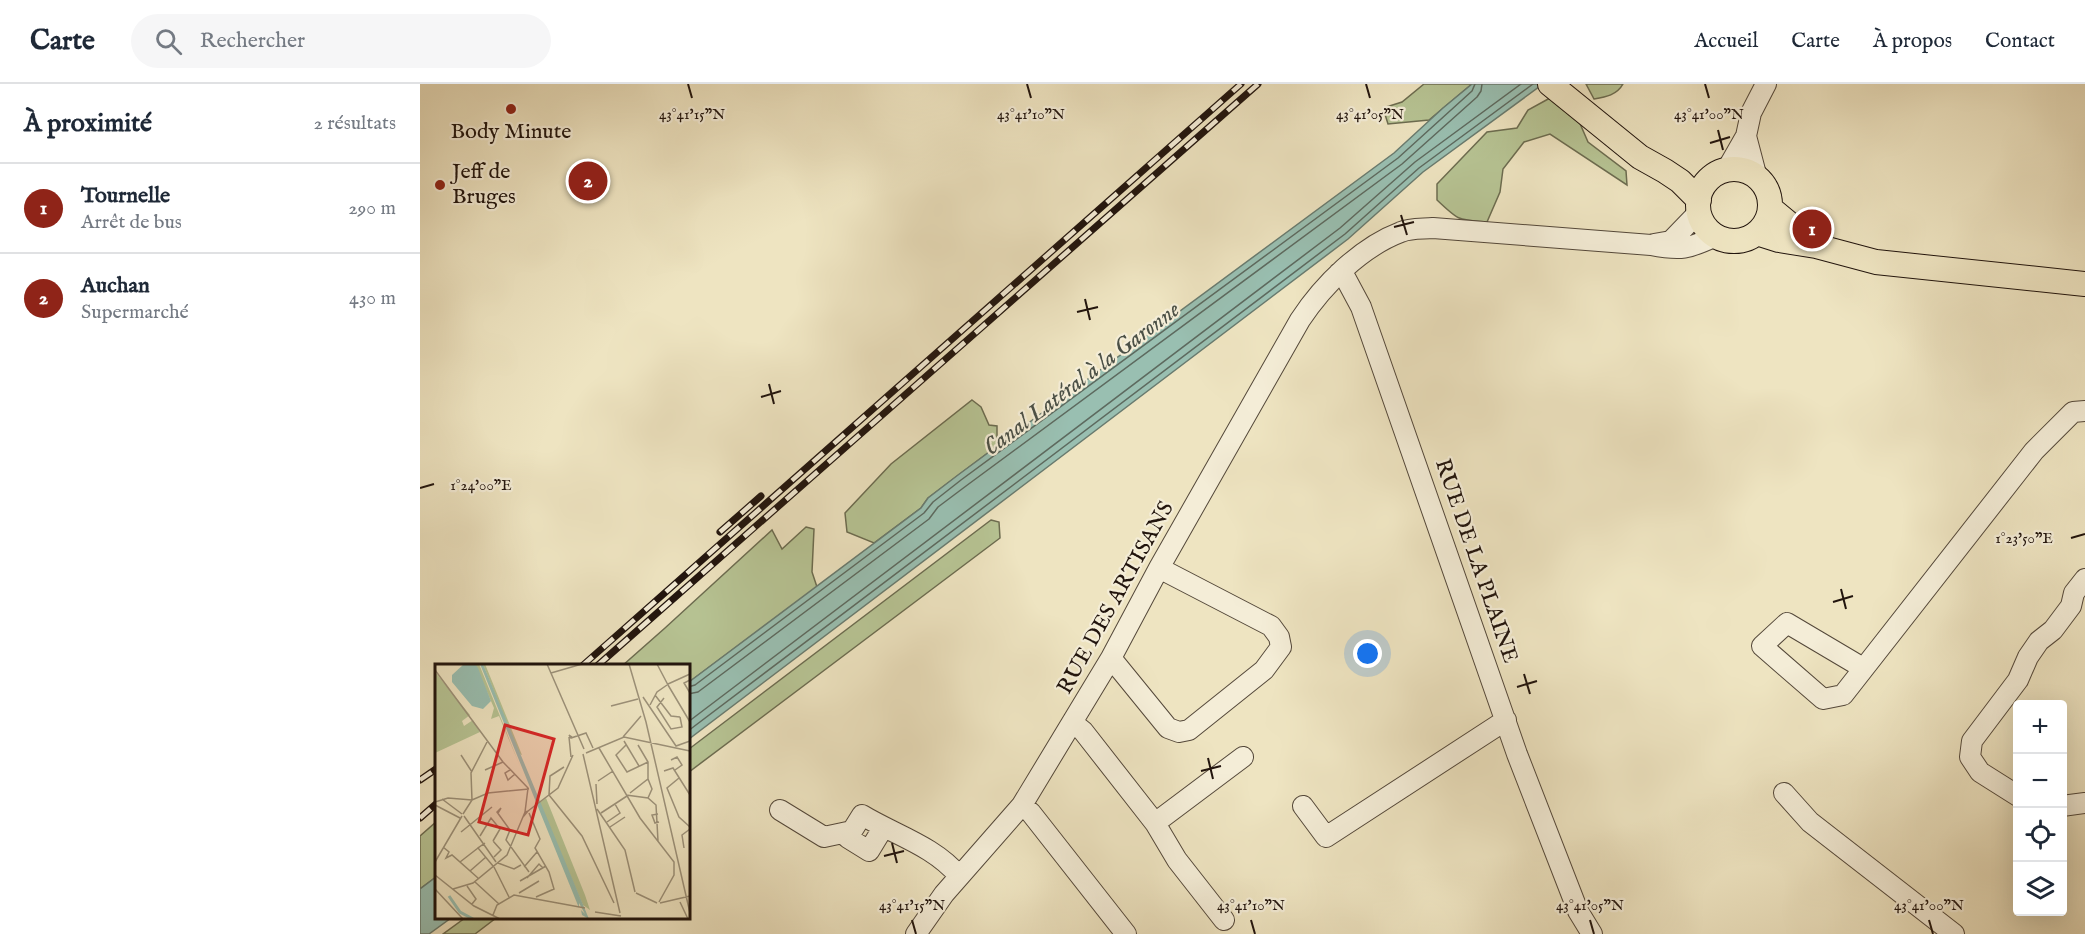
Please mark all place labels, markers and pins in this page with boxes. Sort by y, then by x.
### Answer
marker: Body Minute [504,102,518,116]
place label: Body Minute [451,118,571,146]
place label: Jeff de Bruges [449,158,516,211]
pin: 2 [568,158,608,204]
marker: Jeff de Bruges [433,178,447,192]
pin: 1 [1792,206,1832,252]

